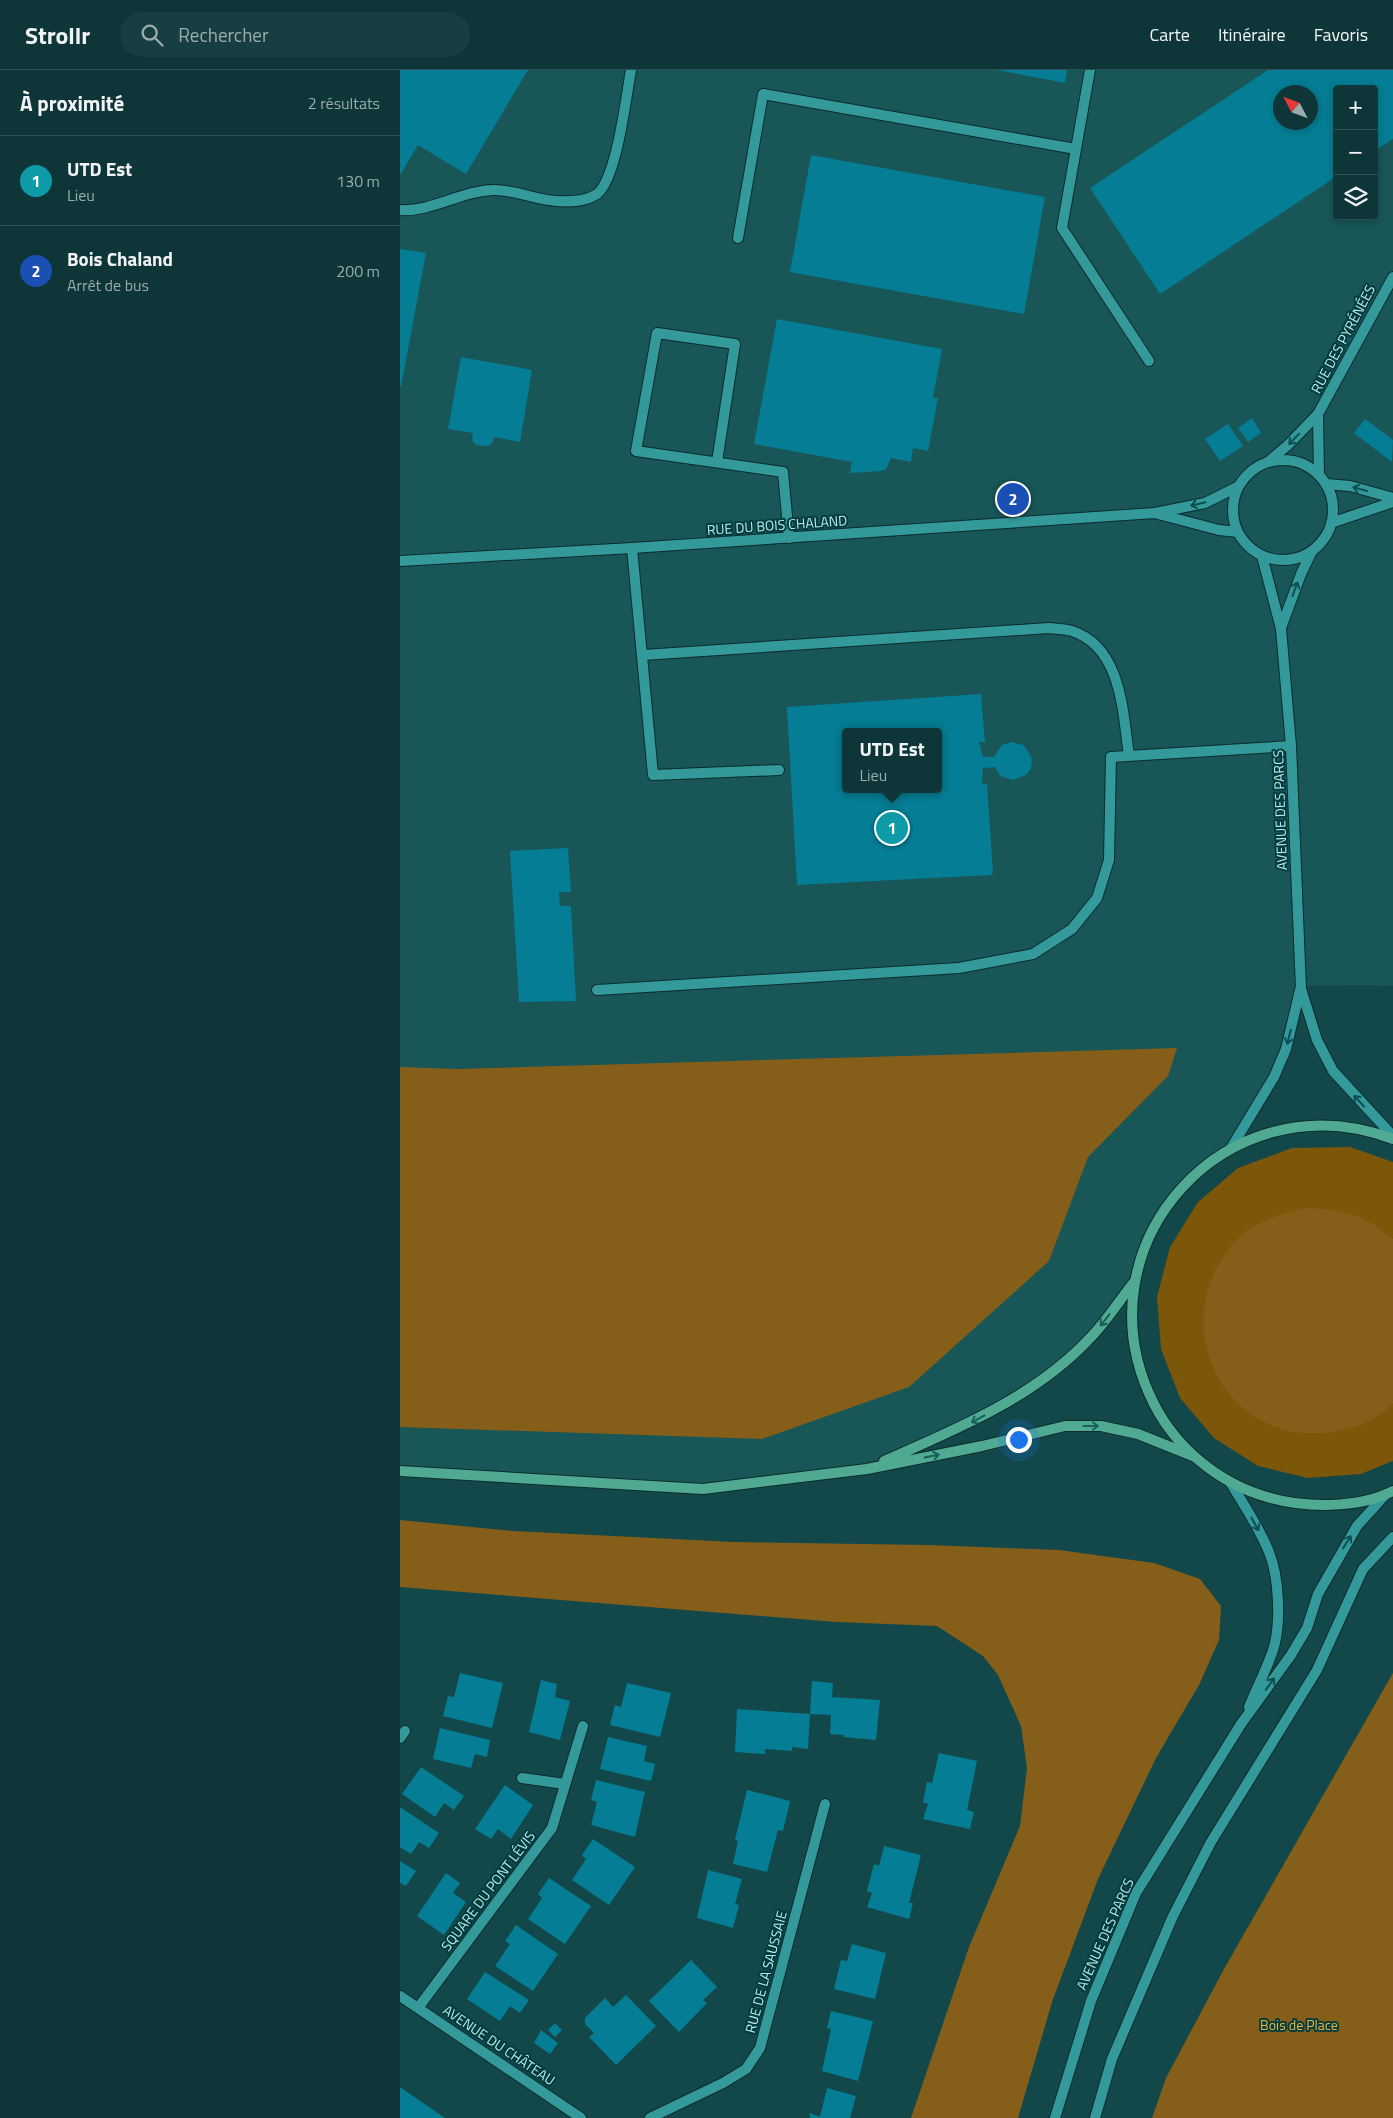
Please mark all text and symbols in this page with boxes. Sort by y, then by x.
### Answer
search box [120,12,470,57]
text: Strollr [25,17,90,53]
text: Rechercher [178,20,269,49]
icon: search [138,21,166,49]
text: Carte [1149,21,1190,48]
text: Itinéraire [1218,21,1286,48]
text: Favoris [1314,21,1368,48]
north arrow [1273,85,1318,130]
map controls [1333,85,1378,220]
button: + [1333,85,1378,130]
text: À proximité [20,87,124,119]
text: 2 résultats [308,91,380,115]
button: − [1333,130,1378,175]
text: UTD Est [67,154,132,183]
text: 1 [32,169,40,193]
text: 130 m [336,169,380,193]
button: layers [1333,175,1378,220]
text: Lieu [67,183,95,207]
text: Bois Chaland [67,244,173,273]
text: 2 [32,259,40,283]
text: 200 m [336,259,380,283]
text: Arrêt de bus [67,273,149,297]
street label: RUE DES PYRÉNÉES [1305,281,1380,397]
one-way arrow [1288,433,1300,445]
pin: 2 [997,480,1029,518]
one-way arrow [1352,484,1368,493]
one-way arrow [1191,500,1207,509]
street label: RUE DU BOIS CHALAND [706,509,848,540]
one-way arrow [1291,582,1300,598]
popup [842,728,942,793]
text: UTD Est [859,734,925,763]
street label: AVENUE DES PARCS [1267,749,1292,871]
text: Lieu [859,763,887,787]
pin: 1 [876,809,908,847]
one-way arrow [1283,1028,1293,1044]
one-way arrow [1353,1095,1365,1107]
one-way arrow [1099,1313,1110,1326]
one-way arrow [970,1414,985,1424]
one-way arrow [1082,1421,1099,1431]
your location [1006,1427,1032,1453]
one-way arrow [924,1451,940,1460]
one-way arrow [1251,1516,1260,1531]
one-way arrow [1343,1536,1353,1550]
one-way arrow [1265,1678,1275,1692]
street label: SQUARE DU PONT LÉVIS [435,1826,540,1955]
street label: AVENUE DES PARCS [1070,1874,1139,1993]
street label: RUE DE LA SAUSSAIE [739,1908,792,2035]
street label: AVENUE DU CHÂTEAU [439,1999,560,2090]
park label: Bois de Place [1260,2014,1338,2035]

